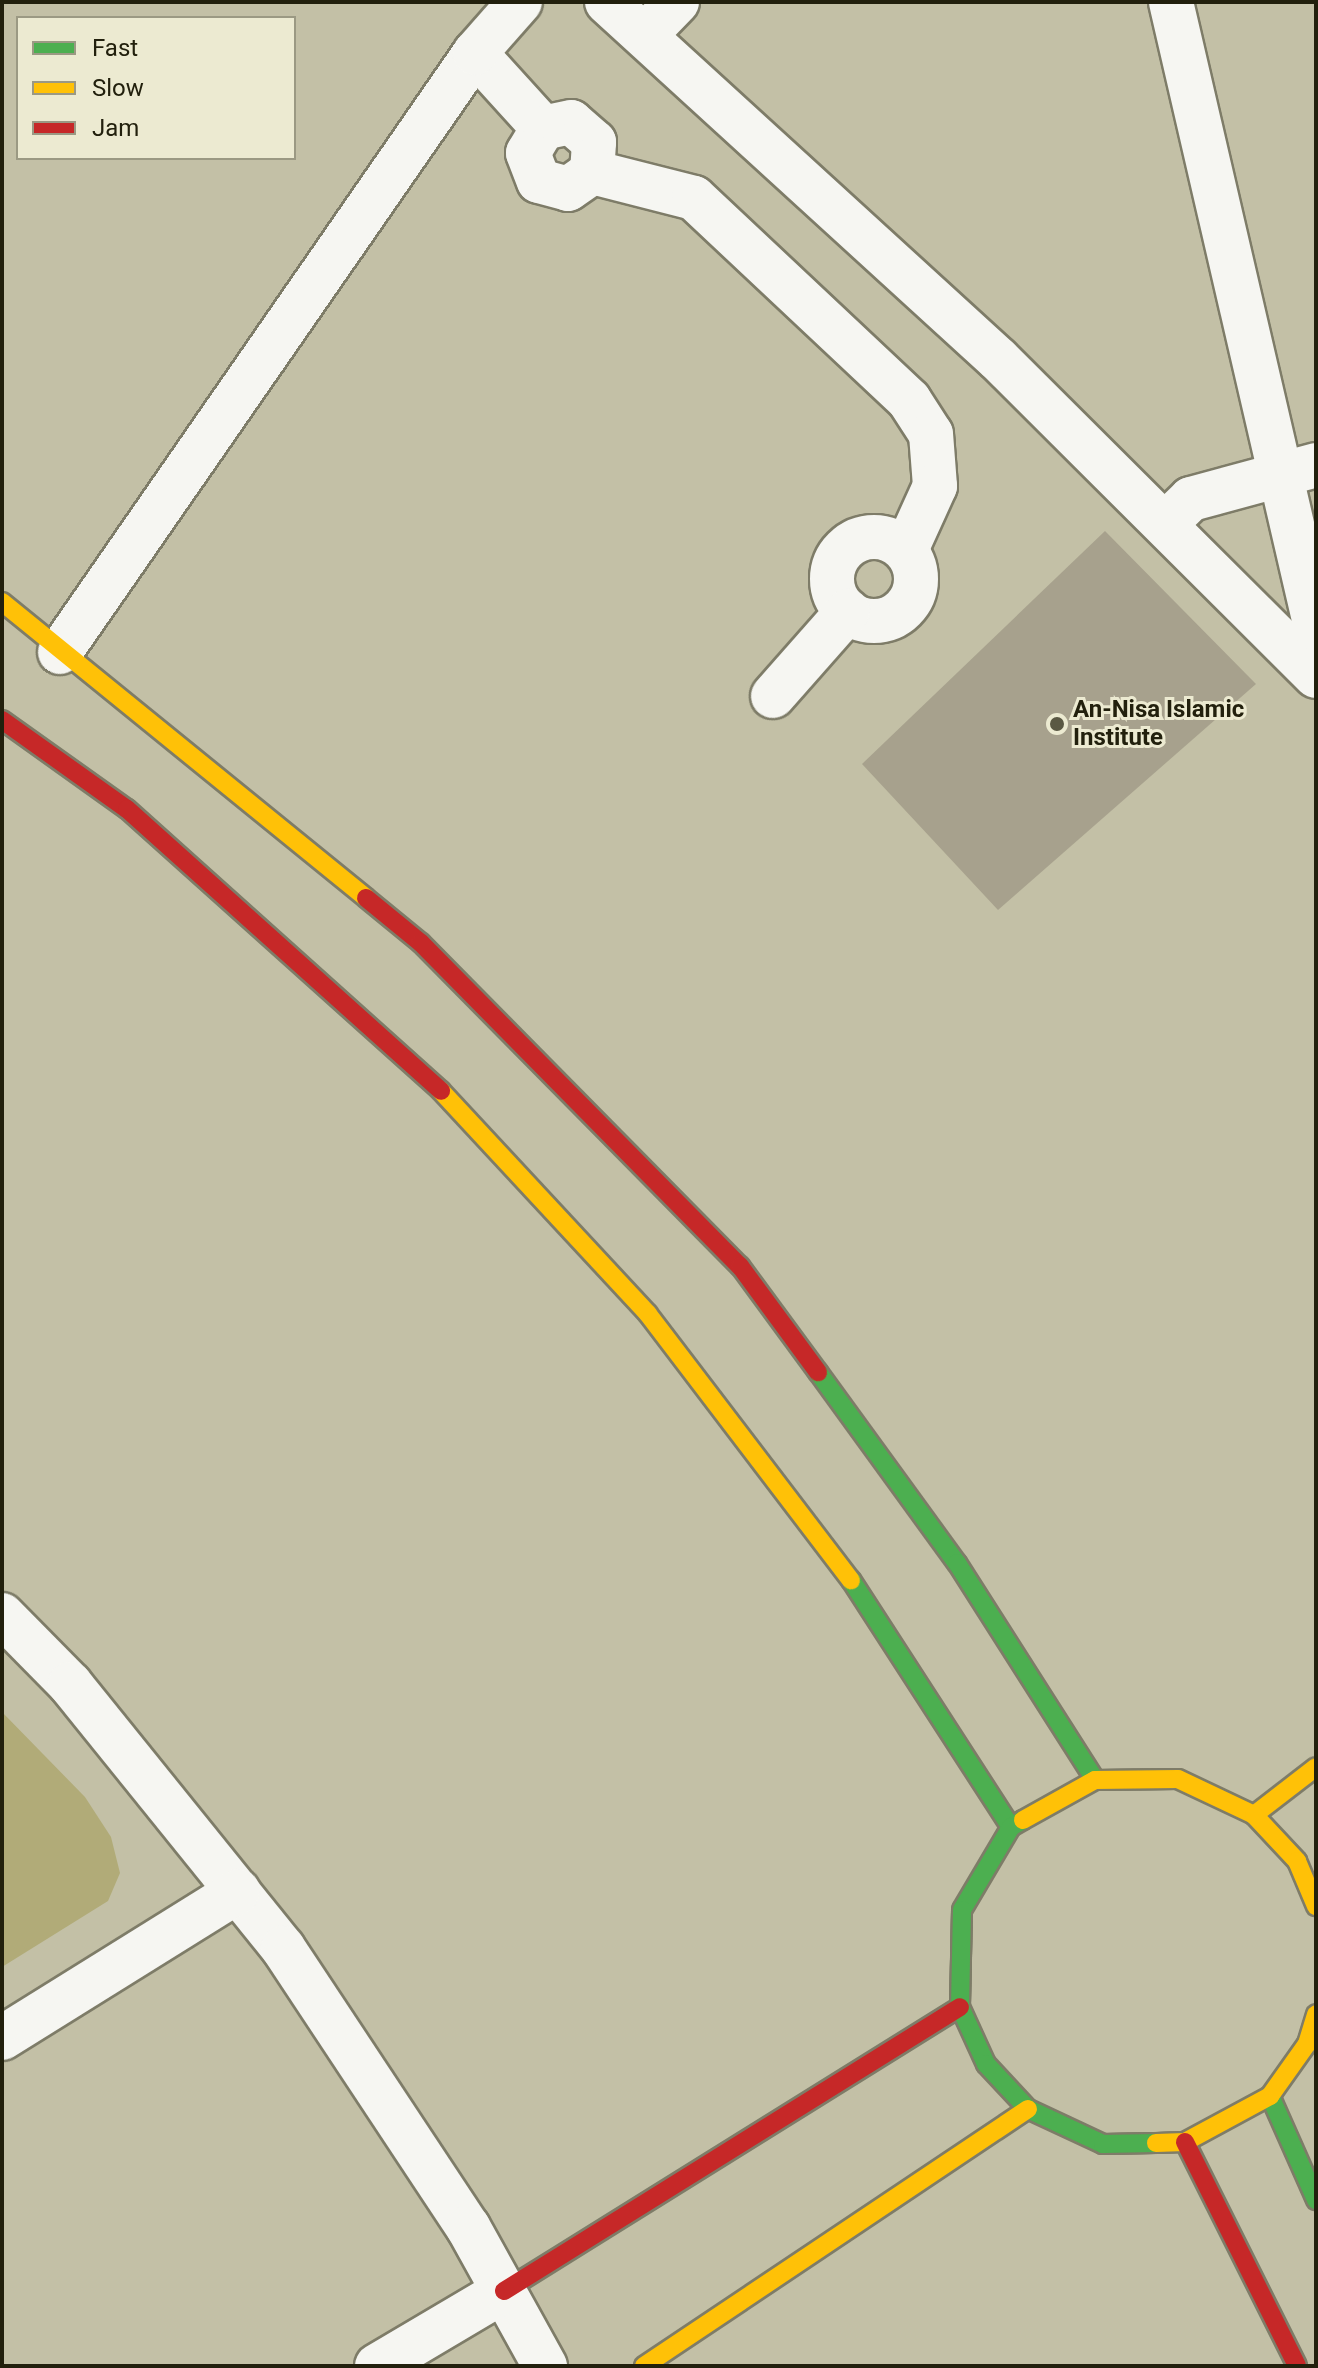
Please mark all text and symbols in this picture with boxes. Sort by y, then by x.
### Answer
legend [16,16,296,160]
text: Fast [92,34,138,62]
text: Slow [92,74,144,102]
text: Jam [92,114,139,142]
place label: An-Nisa Islamic Institute [1073,696,1244,752]
marker: An-Nisa Islamic Institute [1048,715,1066,733]

